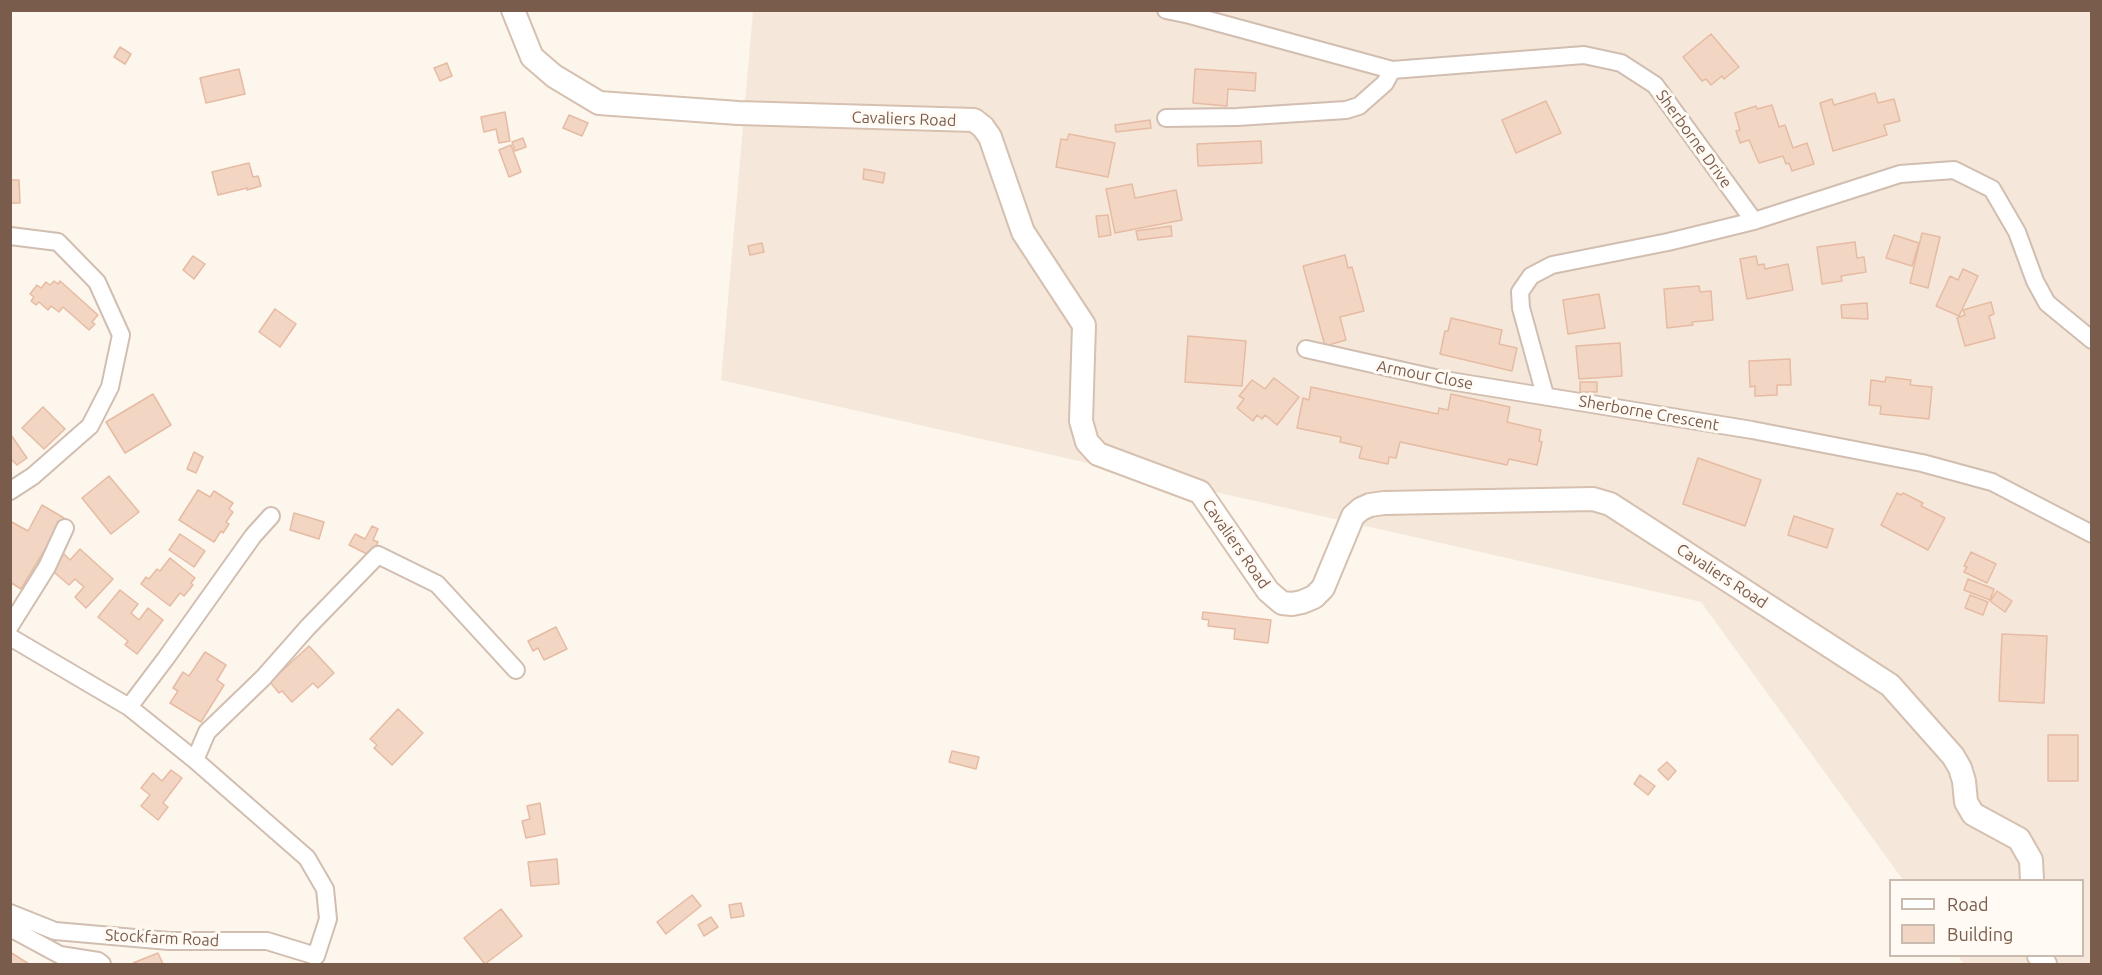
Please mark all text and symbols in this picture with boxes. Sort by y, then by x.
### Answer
street label: Sherborne Drive [1652,86,1736,192]
street label: Cavaliers Road [851,108,957,130]
street label: Armour Close [1375,356,1475,394]
street label: Sherborne Crescent [1577,391,1721,435]
street label: Cavaliers Road [1198,496,1274,592]
street label: Cavaliers Road [1673,539,1771,613]
legend [1889,879,2084,957]
text: Road [1947,894,1989,914]
text: Building [1947,924,2013,944]
street label: Stockfarm Road [104,925,220,951]

